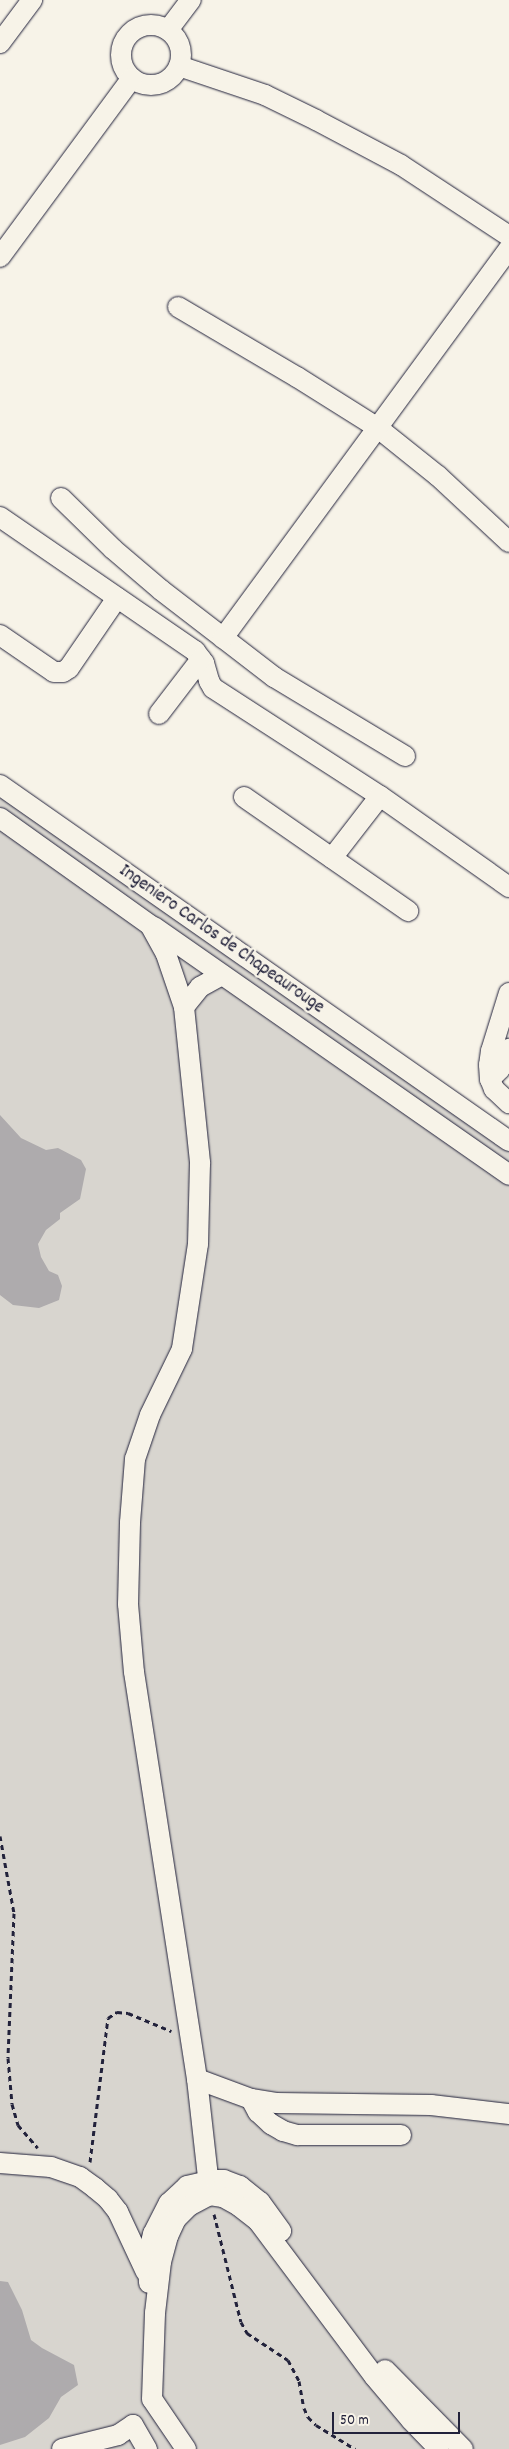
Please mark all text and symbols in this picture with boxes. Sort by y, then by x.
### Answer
street label: Ingeniero Carlos de Chapeaurouge [114,860,328,1020]
scale bar [334,2402,462,2434]
text: 50 m [340,2410,369,2432]

